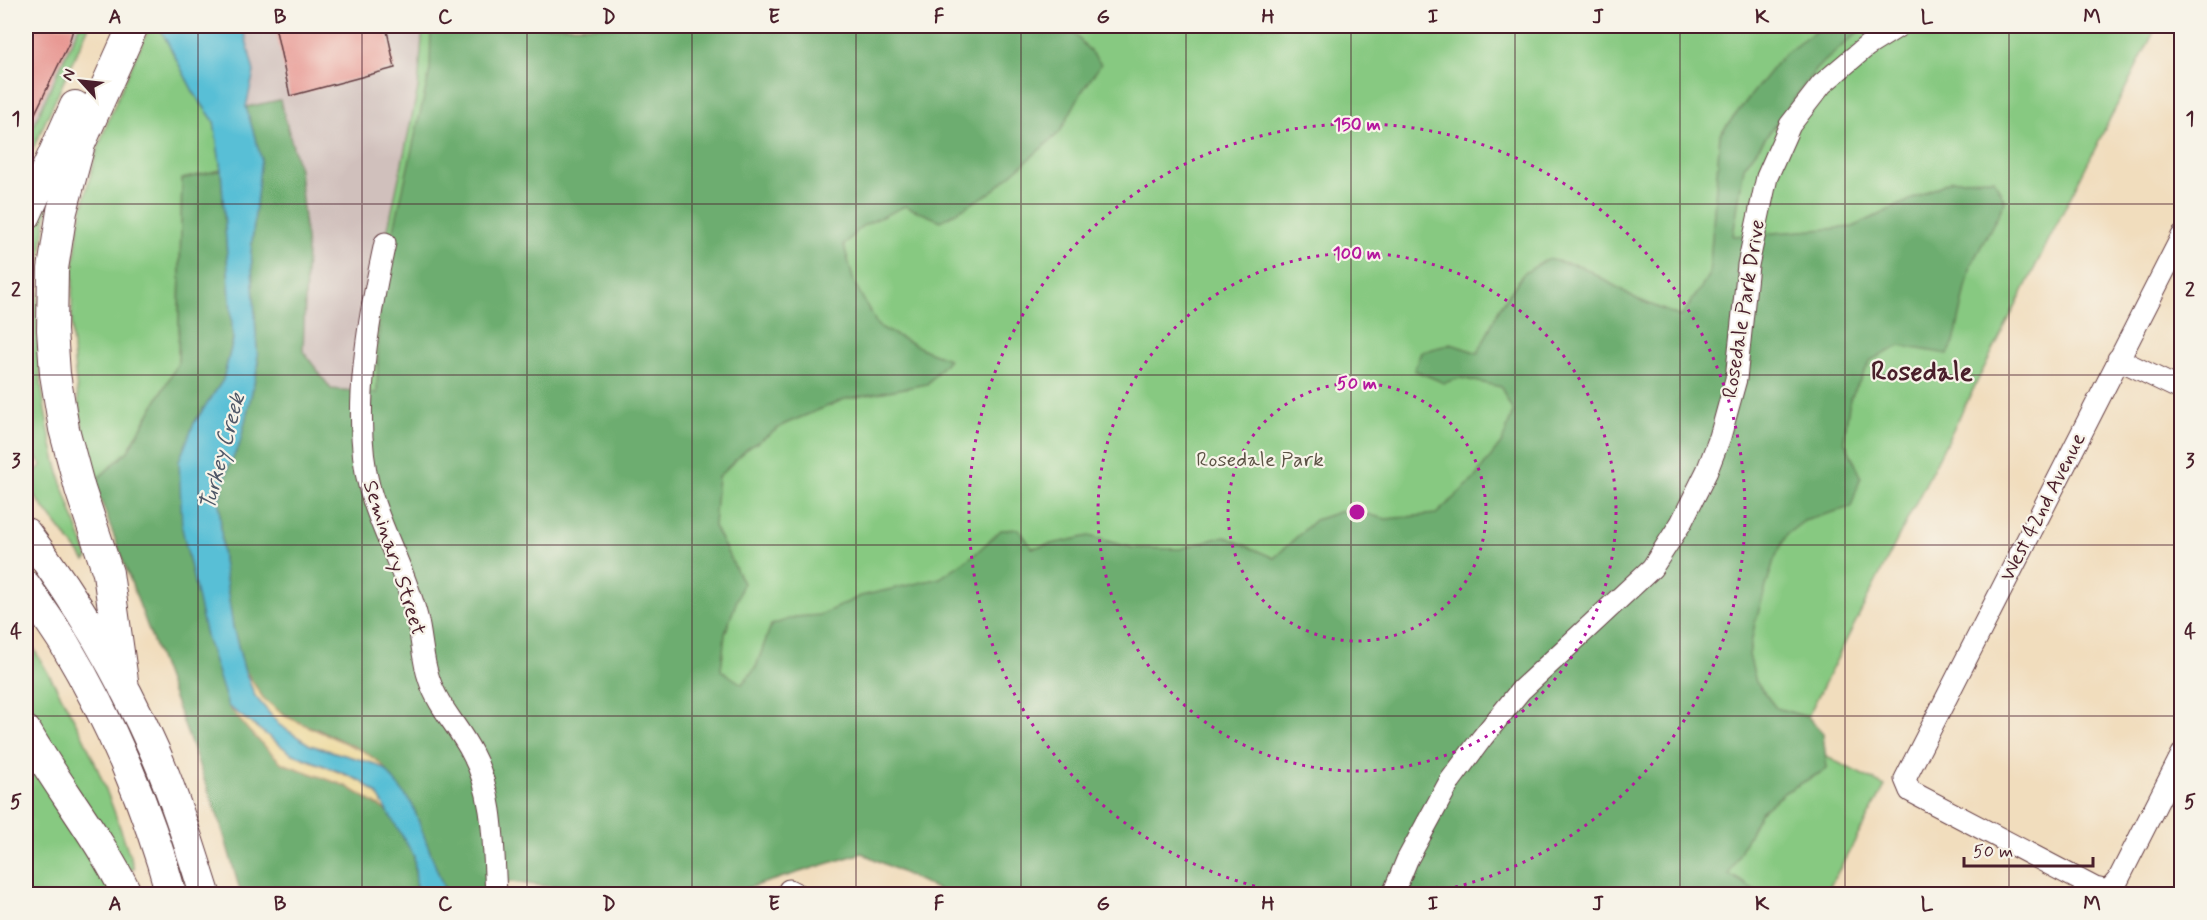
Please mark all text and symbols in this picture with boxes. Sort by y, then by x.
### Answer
text: A [108,4,122,31]
text: B [274,4,287,31]
text: C [438,4,453,31]
text: D [602,4,616,31]
text: E [768,4,780,31]
text: F [934,4,945,31]
text: G [1096,4,1110,31]
text: H [1261,4,1275,31]
text: I [1428,4,1438,31]
text: J [1592,4,1604,31]
text: K [1755,4,1770,31]
text: L [1921,4,1934,31]
text: M [2083,4,2101,31]
north arrow [51,51,111,111]
text: N [57,65,81,84]
text: 1 [12,106,20,133]
text: 1 [2186,106,2194,133]
text: 150 m [1333,113,1381,137]
street label: Rosedale Park Drive [1716,218,1772,400]
text: 100 m [1333,242,1381,266]
text: 2 [11,277,21,304]
text: 2 [2185,277,2195,304]
district label: Rosedale [1871,355,1973,390]
text: 50 m [1337,372,1377,396]
water label: Turkey Creek [194,389,253,514]
street label: West 42nd Avenue [1993,428,2093,586]
park label: Rosedale Park [1196,446,1324,474]
text: 3 [11,448,21,475]
text: 3 [2185,448,2195,475]
street label: Seminary Street [356,477,432,639]
centre of rings [1347,502,1367,522]
text: 4 [10,619,22,646]
text: 4 [2184,619,2196,646]
text: 5 [10,789,22,816]
text: 5 [2184,789,2196,816]
scale bar [1964,830,2093,868]
text: 50 m [1973,840,2013,864]
text: A [108,891,122,918]
text: B [274,891,287,918]
text: C [438,891,453,918]
text: D [602,891,616,918]
text: E [768,891,780,918]
text: F [934,891,945,918]
text: G [1096,891,1110,918]
text: H [1261,891,1275,918]
text: I [1428,891,1438,918]
text: J [1592,891,1604,918]
text: K [1755,891,1770,918]
text: L [1921,891,1934,918]
text: M [2083,891,2101,918]

